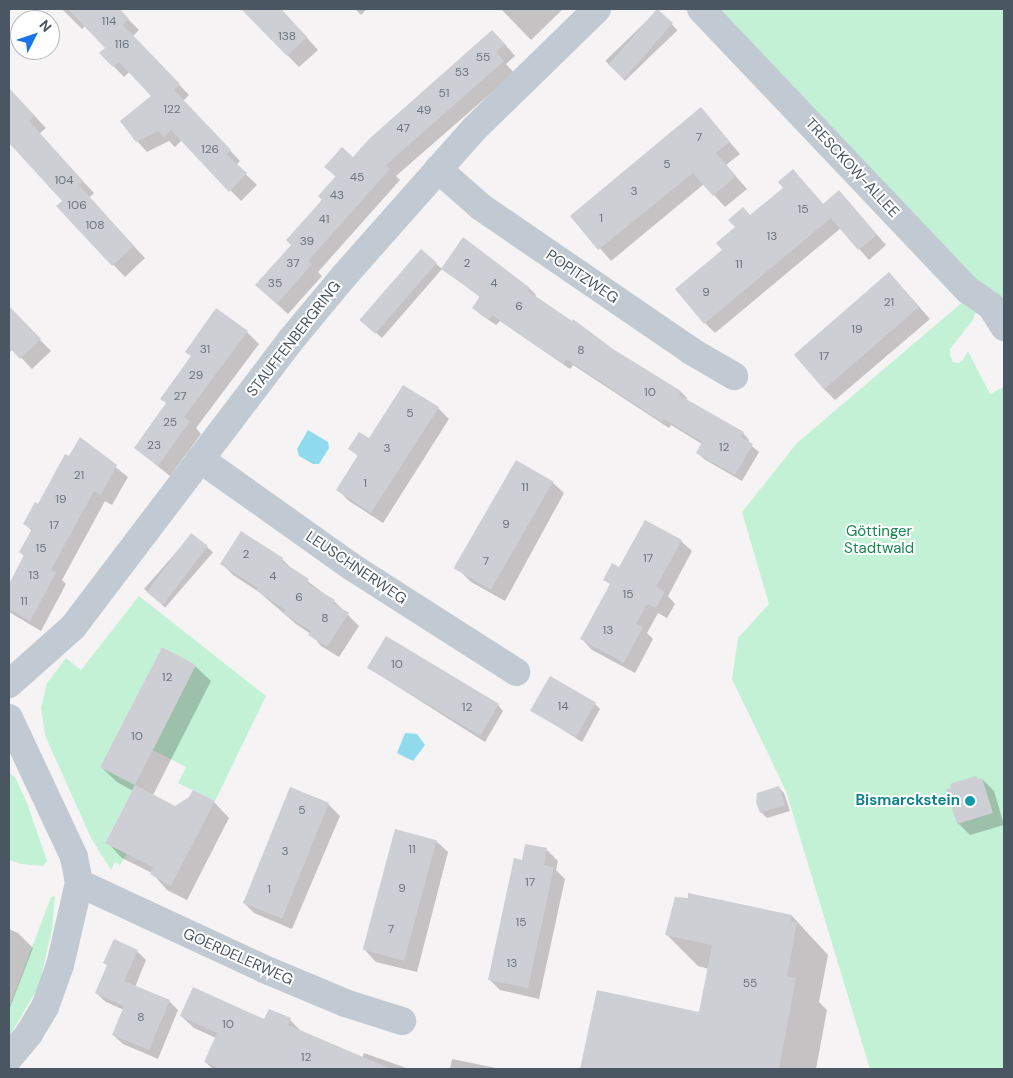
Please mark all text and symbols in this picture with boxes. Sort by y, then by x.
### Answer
north arrow [10,10,60,60]
house number: 114 [102,15,116,29]
text: N [35,16,56,36]
house number: 138 [278,30,296,44]
house number: 116 [114,38,130,52]
house number: 55 [476,51,490,65]
house number: 53 [455,66,469,80]
house number: 51 [438,87,450,101]
house number: 122 [163,103,181,117]
house number: 49 [417,104,431,118]
street label: TRESCKOW-ALLEE [801,115,903,221]
house number: 47 [396,122,410,136]
house number: 7 [696,131,702,145]
house number: 126 [201,143,219,157]
house number: 5 [663,158,671,172]
house number: 45 [350,171,364,185]
house number: 104 [54,174,74,188]
house number: 3 [630,185,638,199]
house number: 43 [330,189,344,203]
house number: 106 [67,199,87,213]
house number: 15 [797,203,809,217]
house number: 1 [599,212,603,226]
house number: 41 [318,213,330,227]
house number: 108 [85,219,105,233]
house number: 13 [767,230,777,244]
house number: 39 [300,235,314,249]
street label: POPITZWEG [542,246,622,308]
house number: 37 [286,257,300,271]
house number: 2 [464,257,470,271]
house number: 11 [735,258,743,272]
house number: 35 [268,277,282,291]
house number: 4 [490,277,498,291]
street label: STAUFFENBERGRING [243,278,345,400]
house number: 9 [702,286,710,300]
house number: 21 [884,296,894,310]
house number: 6 [515,300,523,314]
house number: 19 [851,323,863,337]
house number: 31 [200,343,210,357]
house number: 8 [577,344,585,358]
house number: 17 [819,350,829,364]
house number: 29 [189,369,203,383]
house number: 10 [644,386,656,400]
house number: 27 [173,390,187,404]
house number: 5 [406,407,414,421]
house number: 25 [163,416,177,430]
house number: 23 [147,439,161,453]
house number: 12 [719,441,729,455]
house number: 3 [383,442,391,456]
house number: 21 [74,469,84,483]
house number: 1 [363,477,367,491]
house number: 11 [521,481,529,495]
house number: 19 [55,493,67,507]
house number: 9 [502,518,510,532]
house number: 17 [49,519,59,533]
park label: Göttinger Stadtwald [844,522,914,557]
street label: LEUSCHNERWEG [302,528,410,608]
house number: 15 [35,542,47,556]
house number: 2 [243,548,249,562]
house number: 17 [643,552,653,566]
house number: 7 [483,555,489,569]
house number: 13 [29,569,39,583]
house number: 4 [269,570,277,584]
house number: 15 [622,588,634,602]
house number: 6 [295,591,303,605]
house number: 11 [20,595,28,609]
house number: 8 [321,612,329,626]
house number: 13 [603,624,613,638]
house number: 10 [391,658,403,672]
house number: 12 [162,671,172,685]
house number: 14 [557,700,569,714]
house number: 12 [462,701,472,715]
house number: 10 [131,730,143,744]
place label: Bismarckstein [856,792,960,810]
marker: Bismarckstein [964,795,976,807]
house number: 5 [298,804,306,818]
house number: 11 [408,843,416,857]
house number: 3 [281,845,289,859]
house number: 17 [525,876,535,890]
house number: 9 [398,882,406,896]
house number: 1 [267,883,271,897]
house number: 15 [515,916,527,930]
house number: 7 [388,923,394,937]
street label: GOERDELERWEG [180,925,296,989]
house number: 13 [507,957,517,971]
house number: 55 [743,977,757,991]
house number: 8 [137,1011,145,1025]
house number: 10 [222,1018,234,1032]
house number: 12 [301,1051,311,1065]

